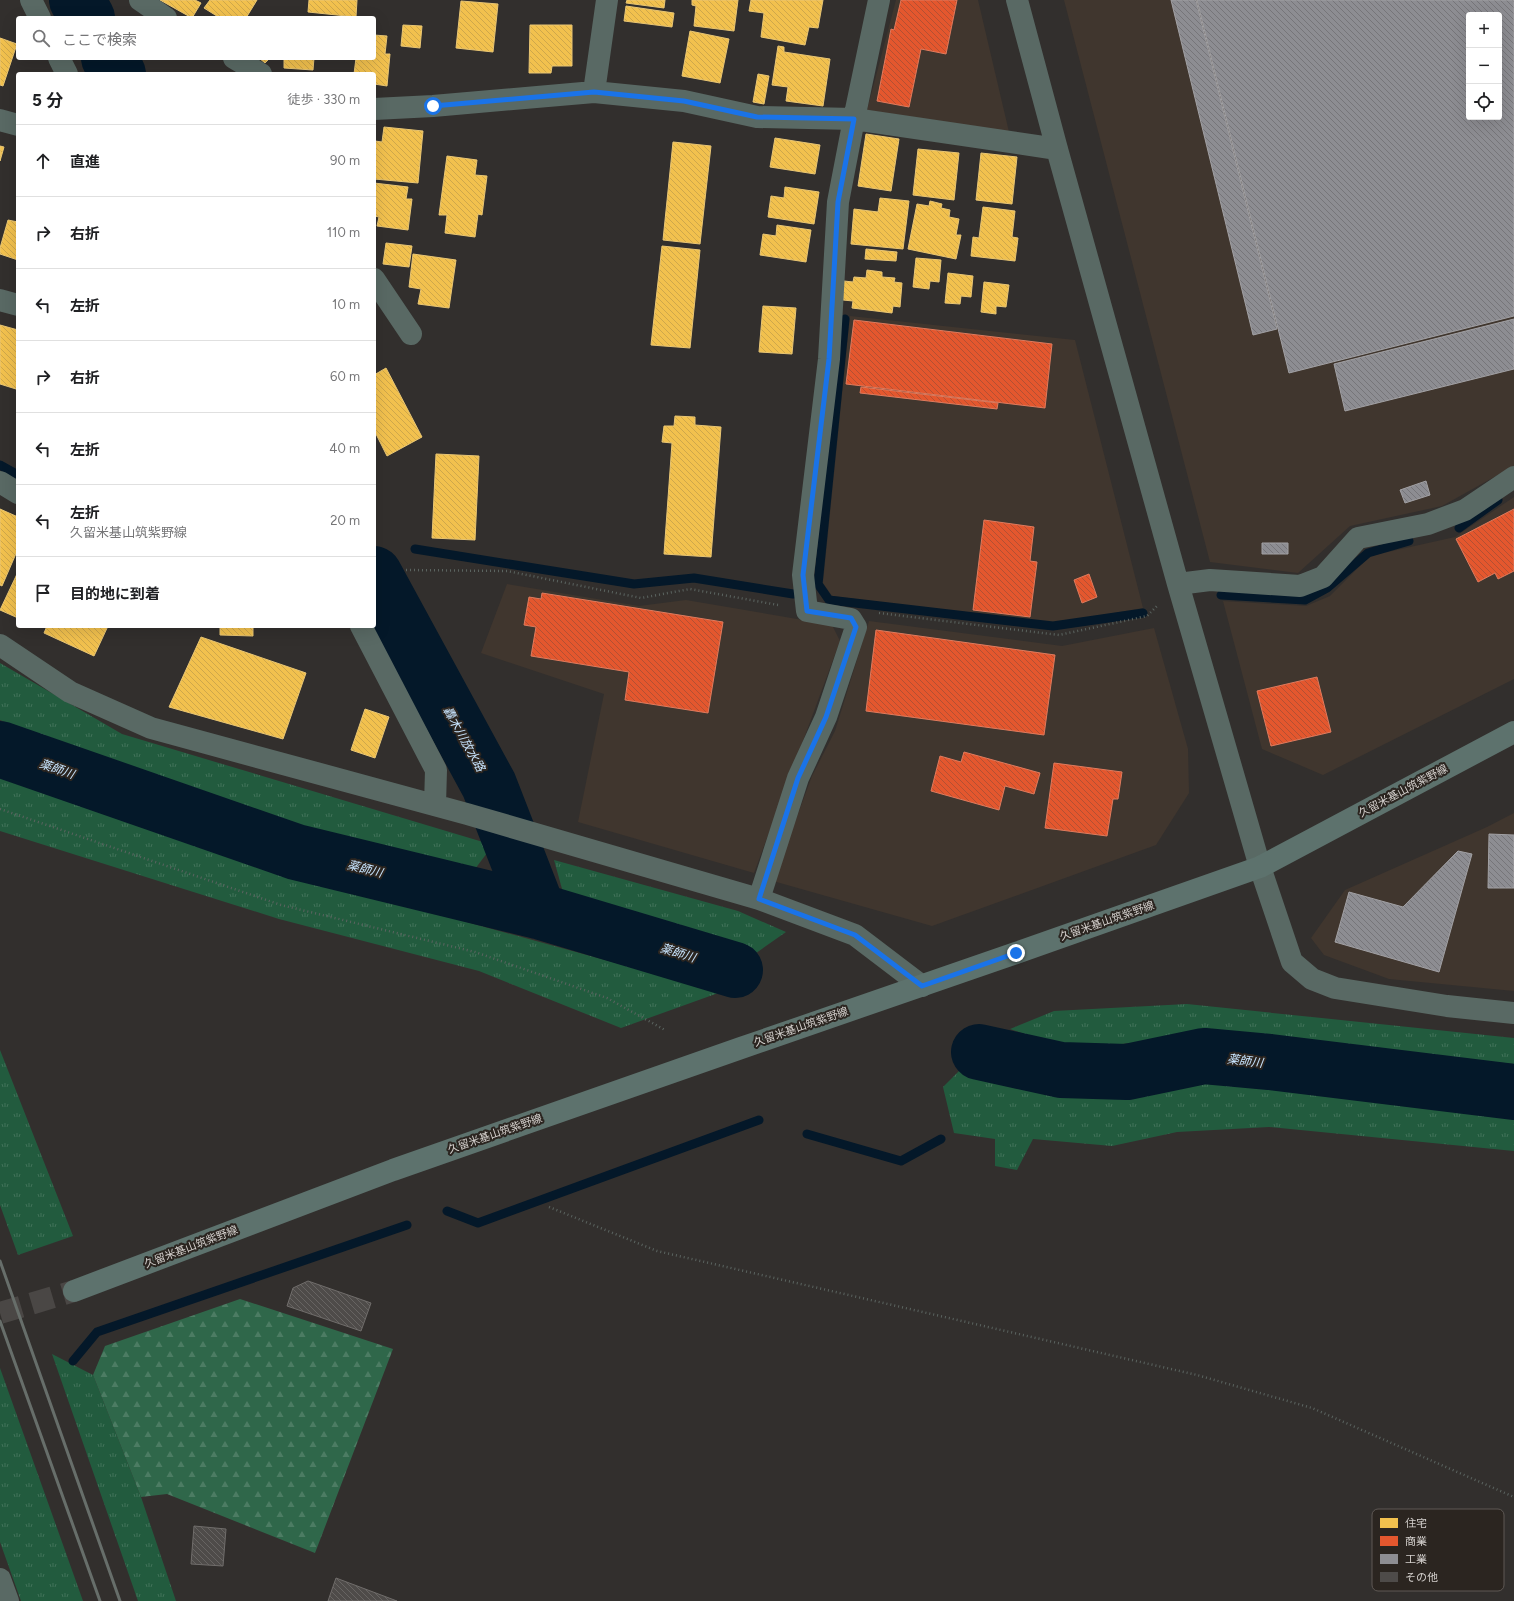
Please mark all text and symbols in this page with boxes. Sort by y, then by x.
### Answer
map controls [1466,12,1502,120]
button: + [1466,12,1502,48]
search box [16,16,376,60]
icon: search [30,27,52,49]
text: ここで検索 [62,31,137,49]
button: − [1466,48,1502,84]
button: locate [1466,84,1502,120]
text: 5 分 [32,90,63,110]
text: 徒歩 · 330 m [288,92,360,107]
route start [424,97,442,115]
icon: ahead [32,150,54,172]
text: 直進 [70,153,100,171]
text: 90 m [330,153,360,168]
icon: right [32,222,54,244]
text: 右折 [70,225,100,243]
text: 110 m [327,225,360,240]
icon: left [32,294,54,316]
text: 左折 [70,297,100,315]
text: 10 m [332,297,360,312]
icon: right [32,366,54,388]
text: 右折 [70,369,100,387]
text: 60 m [330,369,360,384]
icon: left [32,438,54,460]
text: 左折 [70,441,100,459]
text: 40 m [329,441,360,456]
text: 左折 [70,504,100,522]
icon: left [32,510,54,532]
text: 20 m [330,513,360,528]
text: 久留米基山筑紫野線 [70,525,187,540]
icon: arrive [32,582,54,604]
text: 目的地に到着 [70,585,160,603]
water label: 轟木川放水路 [440,704,488,775]
water label: 薬師川 [38,757,78,782]
street label: 久留米基山筑紫野線 [1356,762,1450,820]
water label: 薬師川 [346,858,386,881]
street label: 久留米基山筑紫野線 [1058,899,1156,943]
water label: 薬師川 [659,941,699,966]
route end [1007,944,1025,962]
street label: 久留米基山筑紫野線 [752,1005,850,1049]
water label: 薬師川 [1226,1052,1266,1070]
street label: 久留米基山筑紫野線 [446,1112,544,1156]
street label: 久留米基山筑紫野線 [142,1223,240,1271]
legend [1372,1509,1504,1591]
text: 住宅 [1405,1517,1427,1530]
text: 商業 [1405,1535,1427,1548]
text: 工業 [1405,1553,1427,1566]
text: その他 [1405,1571,1438,1584]

